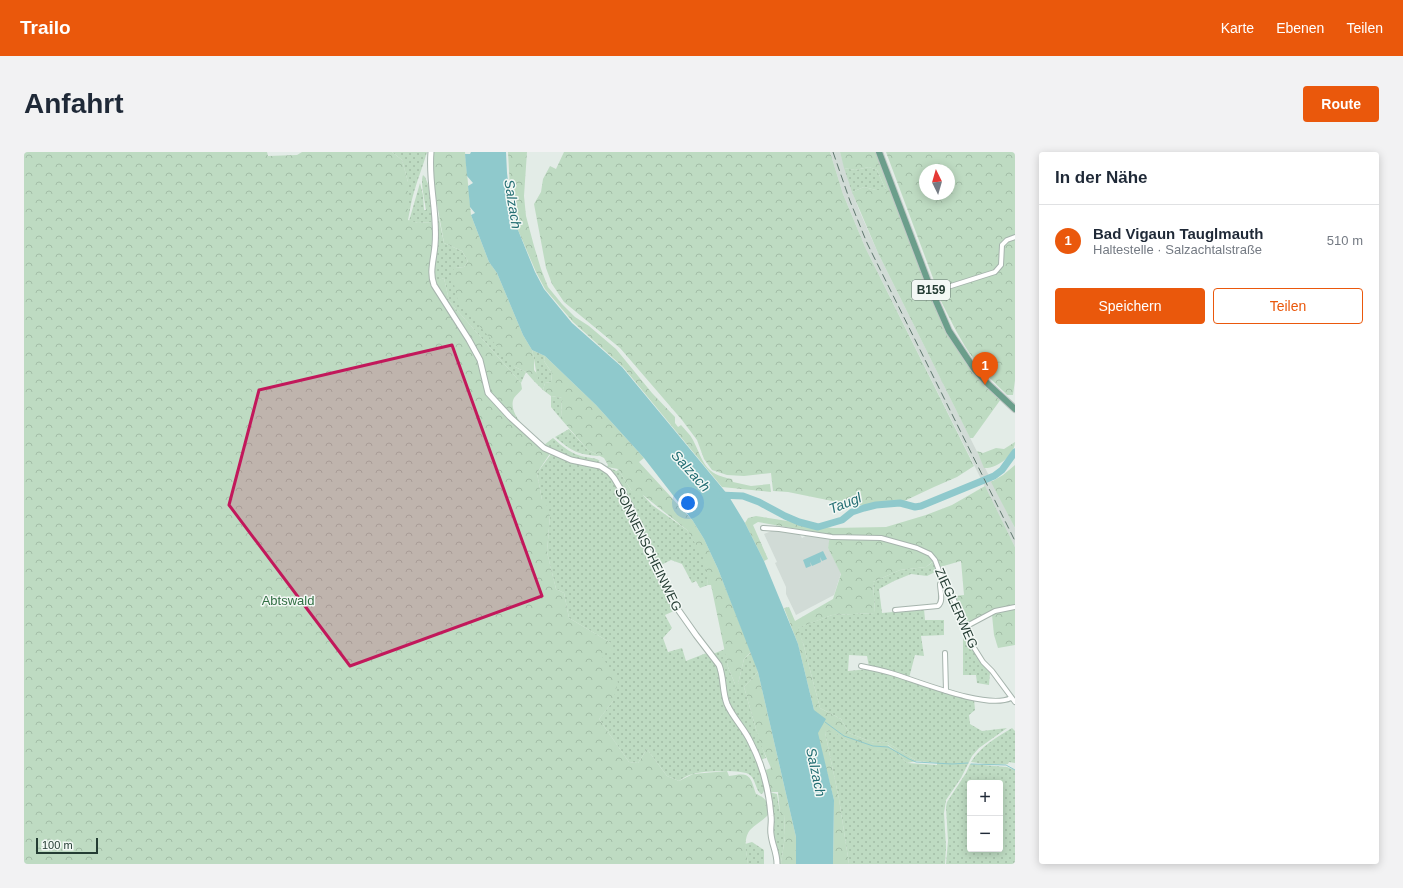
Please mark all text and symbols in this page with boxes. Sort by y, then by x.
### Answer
text: Trailo [20,17,71,38]
text: Karte [1221,20,1254,36]
text: Ebenen [1276,20,1324,36]
text: Teilen [1346,20,1383,36]
button: Route [1303,86,1379,122]
text: Anfahrt [24,88,124,119]
north arrow [919,164,955,200]
text: In der Nähe [1055,168,1148,187]
water label: Salzach [501,178,525,230]
text: Bad Vigaun Tauglmauth [1093,225,1263,242]
text: 1 [1064,233,1072,248]
text: 510 m [1327,233,1363,248]
text: Haltestelle · Salzachtalstraße [1093,242,1262,257]
road number: B159 [912,280,950,300]
button: Speichern [1055,288,1205,324]
button: Teilen [1213,288,1363,324]
pin: 1 [972,352,998,385]
water label: Salzach [668,447,714,495]
street label: SONNENSCHEINWEG [612,485,685,614]
water label: Taugl [826,489,864,517]
your location [678,493,698,513]
street label: ZIEGLERWEG [932,566,981,651]
park label: Abtswald [262,593,314,608]
water label: Salzach [803,746,829,798]
map controls [967,780,1003,852]
button: + [967,780,1003,816]
button: − [967,816,1003,852]
scale bar [36,836,98,855]
text: 100 m [42,839,73,851]

